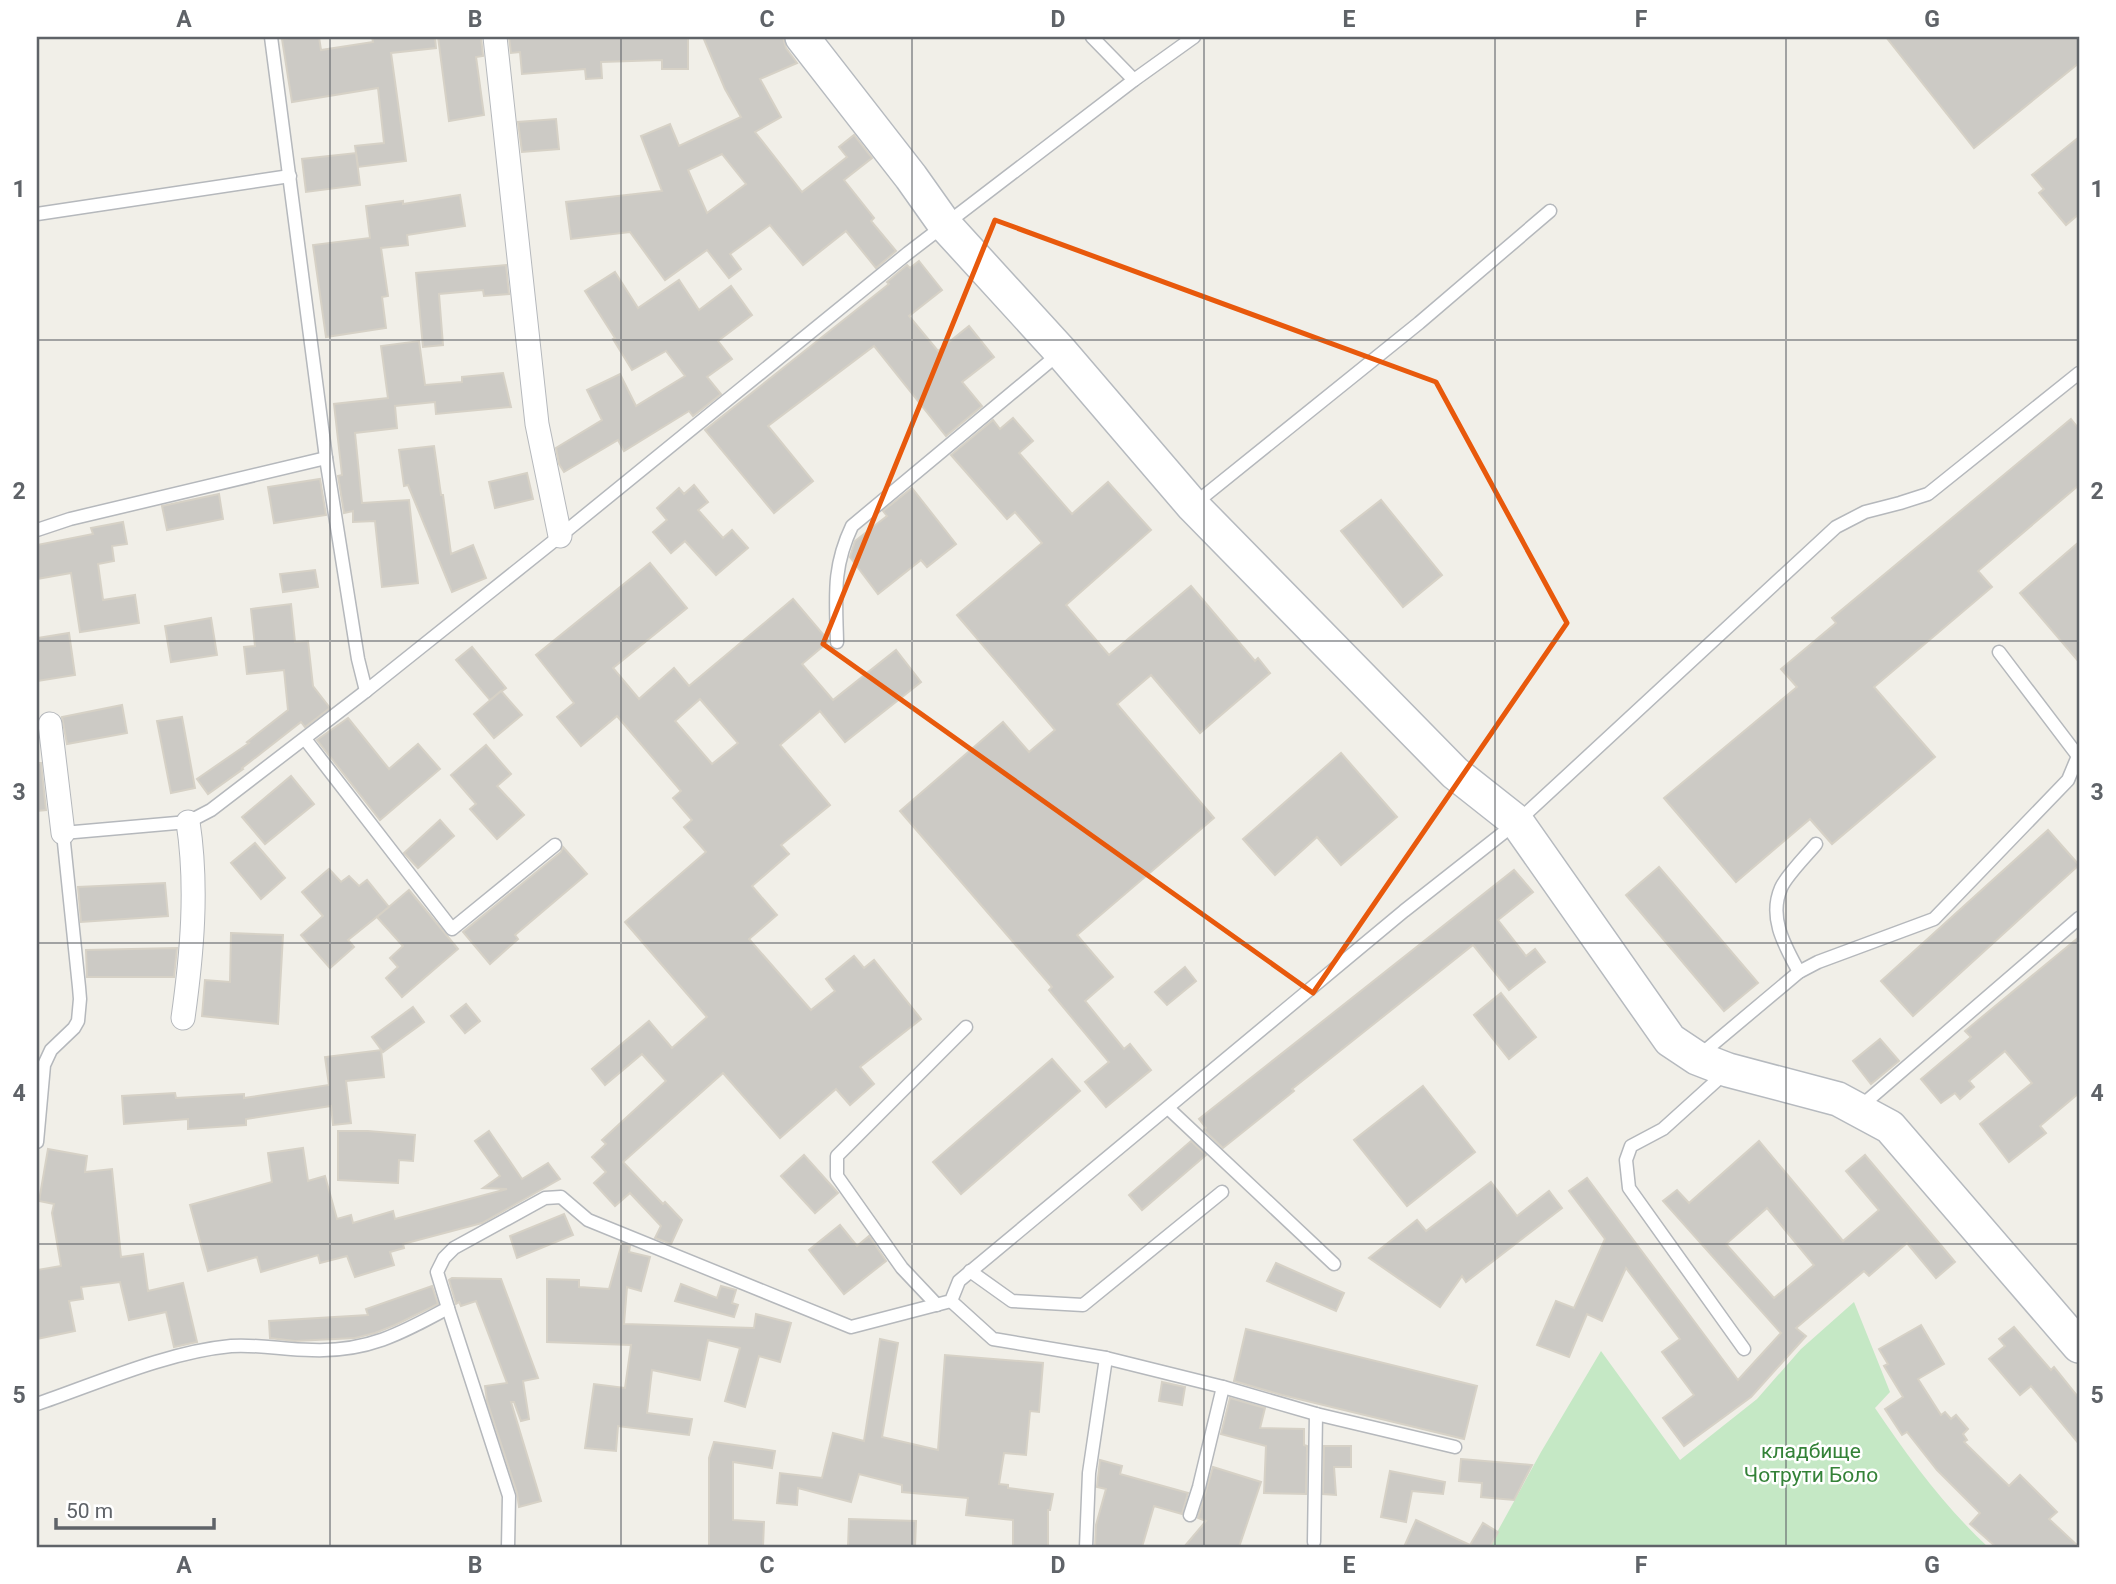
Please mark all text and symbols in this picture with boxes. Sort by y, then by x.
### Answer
text: A [176,6,192,33]
text: B [468,6,482,33]
text: C [759,6,775,33]
text: D [1051,6,1065,33]
text: E [1343,6,1356,33]
text: F [1635,6,1648,33]
text: G [1924,6,1940,33]
text: 1 [12,176,26,203]
text: 1 [2090,176,2104,203]
text: 2 [12,478,26,505]
text: 2 [2090,478,2104,505]
text: 3 [12,779,26,806]
text: 3 [2090,779,2104,806]
text: 4 [12,1080,26,1107]
text: 4 [2090,1080,2104,1107]
text: 5 [12,1382,26,1409]
text: 5 [2090,1382,2104,1409]
park label: кладбище Чотрути Боло [1744,1439,1878,1487]
scale bar [56,1486,214,1530]
text: 50 m [66,1499,113,1523]
text: A [176,1552,192,1579]
text: B [468,1552,482,1579]
text: C [759,1552,775,1579]
text: D [1051,1552,1065,1579]
text: E [1343,1552,1356,1579]
text: F [1635,1552,1648,1579]
text: G [1924,1552,1940,1579]

